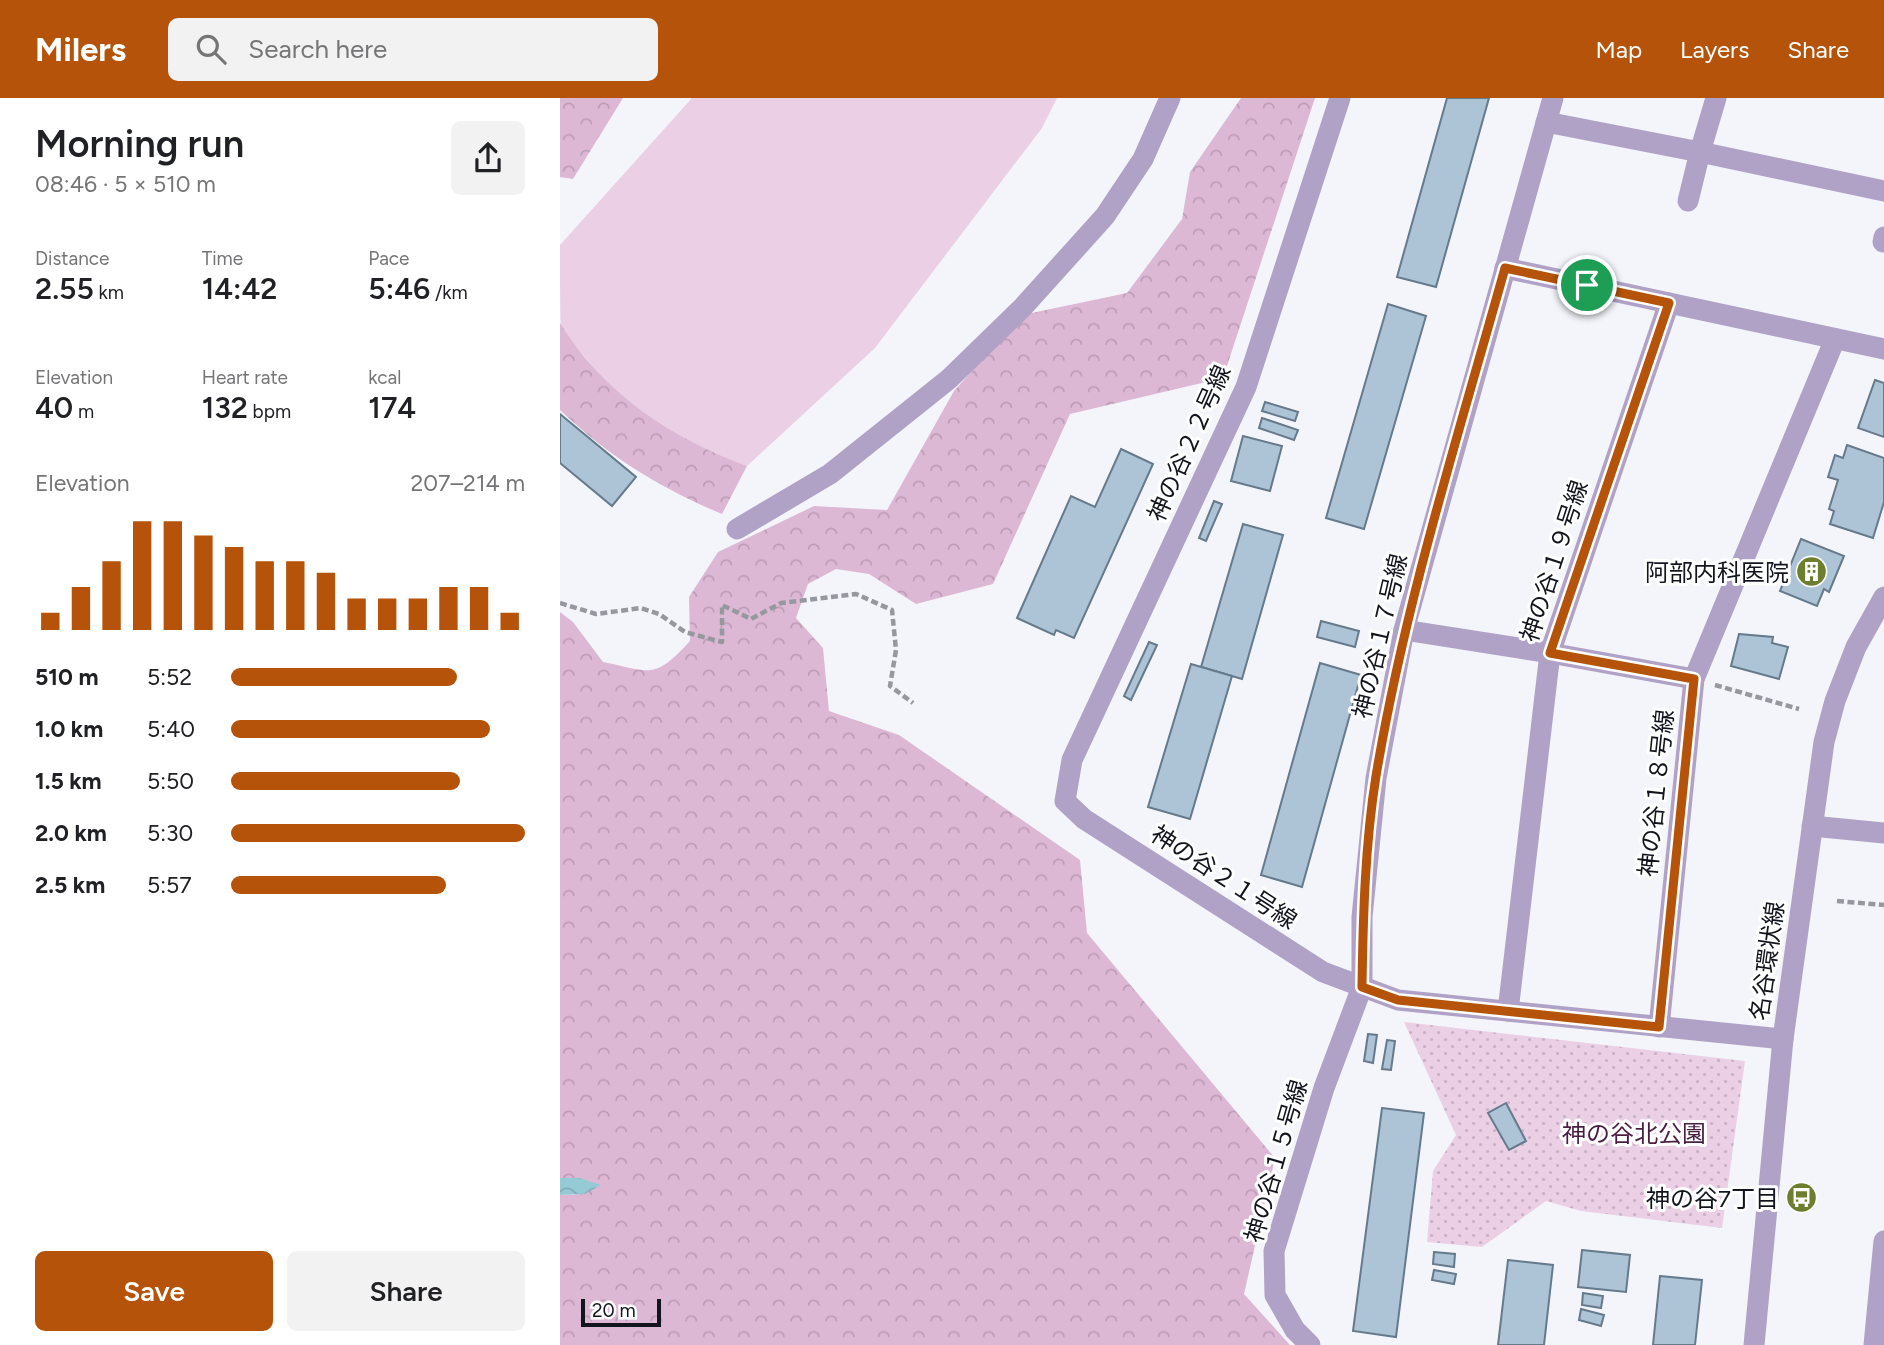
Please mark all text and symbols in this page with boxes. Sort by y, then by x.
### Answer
search box [168,18,658,81]
text: Milers [35,30,126,69]
icon: search [192,30,230,68]
text: Search here [248,33,387,65]
text: Map [1595,35,1642,64]
text: Layers [1680,35,1749,64]
text: Share [1787,35,1849,64]
text: Morning run [35,121,244,167]
button: share [451,121,525,195]
text: 08:46 · 5 × 510 m [35,170,216,198]
text: Distance [35,247,109,270]
text: Time [202,247,243,270]
text: Pace [368,247,409,270]
pin [1557,255,1617,315]
icon: arrive [1568,266,1606,304]
text: 2.55 [35,270,94,307]
text: 14:42 [202,270,278,307]
text: 5:46 [368,270,430,307]
text: km [94,281,124,304]
text: /km [430,281,468,304]
street label: 神の谷２２号線 [1142,360,1236,526]
text: Elevation [35,366,113,389]
text: Heart rate [202,366,288,389]
text: kcal [368,366,402,389]
text: 40 [35,389,73,426]
text: 132 [202,389,248,426]
text: 174 [368,389,416,426]
text: m [73,400,94,423]
text: bpm [248,400,291,423]
text: Elevation [35,469,130,497]
text: 207–214 m [411,469,525,497]
street label: 神の谷１９号線 [1514,477,1594,645]
street label: 神の谷１７号線 [1347,551,1413,721]
building icon: 阿部内科医院 [1795,555,1829,589]
place label: 阿部内科医院 [1645,558,1789,587]
text: 510 m [35,663,99,691]
text: 5:52 [147,663,192,691]
street label: 神の谷１８号線 [1633,708,1679,878]
text: 1.0 km [35,715,103,743]
text: 5:40 [147,715,195,743]
text: 1.5 km [35,767,102,795]
text: 5:50 [147,767,194,795]
text: 2.0 km [35,819,107,847]
text: 5:30 [147,819,193,847]
street label: 神の谷２１号線 [1146,819,1302,935]
text: 2.5 km [35,871,105,899]
text: 5:57 [147,871,192,899]
street label: 名谷環状線 [1744,900,1790,1022]
street label: 神の谷１５号線 [1239,1076,1313,1246]
park label: 神の谷北公園 [1562,1119,1706,1148]
bus stop icon: 神の谷7丁目 [1785,1181,1819,1215]
place label: 神の谷7丁目 [1646,1184,1779,1213]
button: Save [35,1251,273,1331]
button: Share [287,1251,525,1331]
scale bar [581,1296,662,1328]
text: 20 m [592,1299,636,1322]

